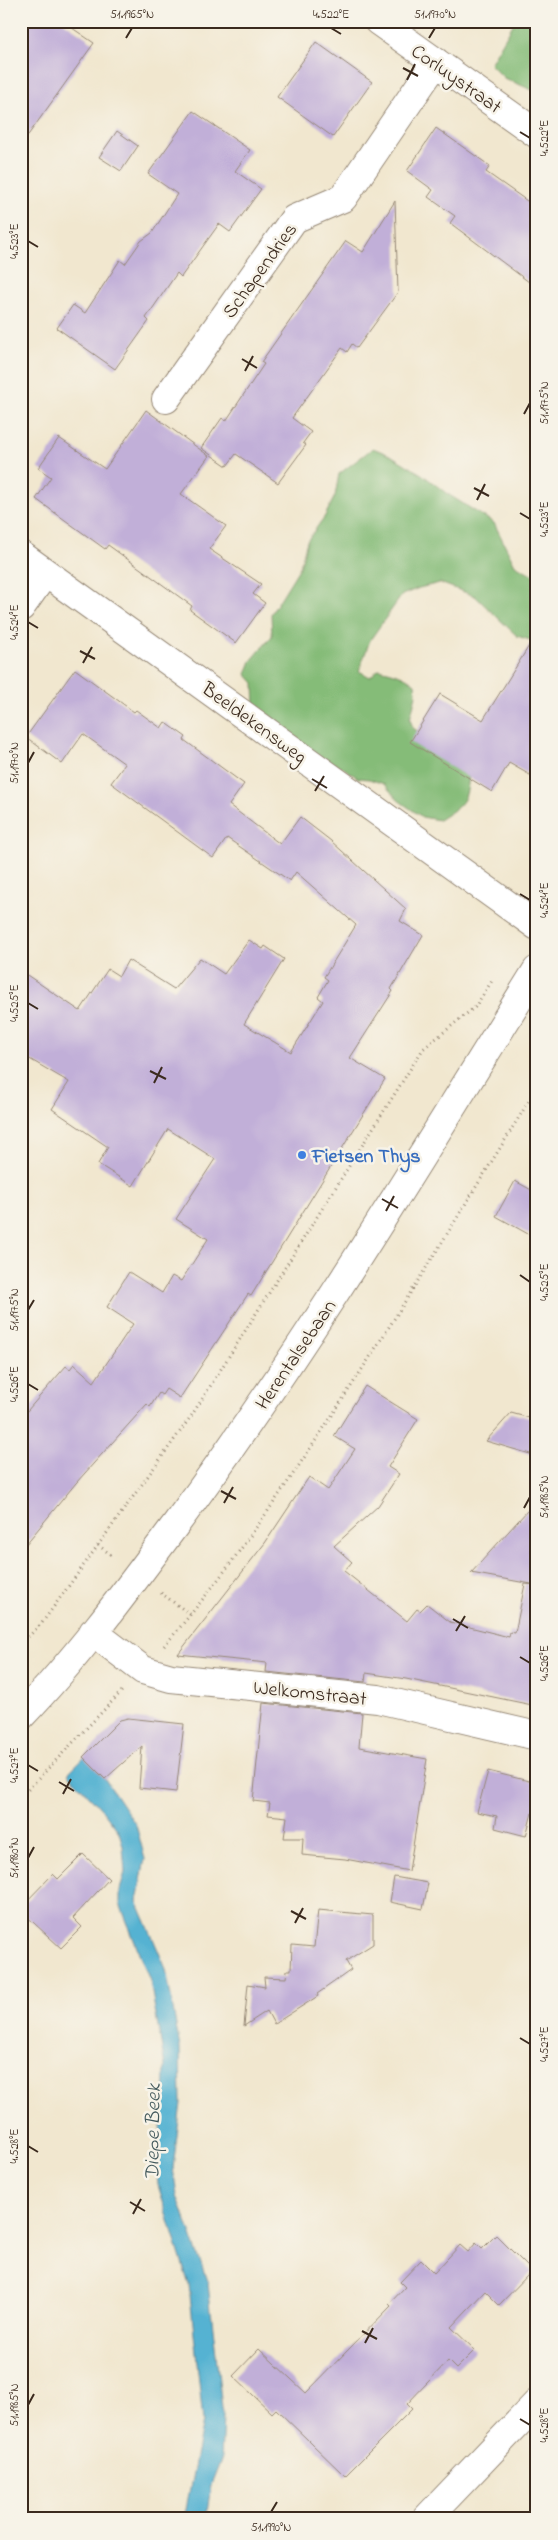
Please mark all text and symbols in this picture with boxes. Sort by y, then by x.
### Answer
text: 51.1965°N [110,6,154,24]
text: 4.522°E [313,6,349,24]
text: 51.1970°N [414,6,456,24]
street label: Corluystraat [404,38,507,122]
text: 4.522°E [536,120,554,156]
street label: Schapendries [216,218,306,325]
text: 4.523°E [6,223,24,259]
text: 51.1975°N [536,381,554,425]
text: 4.523°E [536,501,554,537]
text: 4.524°E [6,604,24,640]
street label: Beeldekensweg [194,675,312,773]
text: 51.1970°N [6,742,24,784]
text: 4.524°E [536,882,554,918]
text: 4.525°E [6,984,24,1022]
place label: Fietsen Thys [311,1143,421,1173]
marker: Fietsen Thys [296,1149,308,1161]
text: 4.525°E [536,1263,554,1301]
text: 51.1975°N [6,1288,24,1332]
street label: Herentalsebaan [249,1294,345,1416]
text: 4.526°E [6,1366,24,1402]
text: 51.1985°N [536,1475,554,1519]
text: 4.526°E [536,1645,554,1681]
street label: Welkomstraat [252,1674,368,1715]
text: 4.527°E [6,1747,24,1783]
text: 51.1980°N [6,1837,24,1879]
text: 4.527°E [536,2026,554,2062]
water label: Diepe Beek [138,2083,170,2181]
text: 4.528°E [6,2128,24,2164]
text: 51.1985°N [6,2383,24,2427]
text: 4.528°E [536,2407,554,2443]
text: 51.1990°N [251,2519,291,2537]

